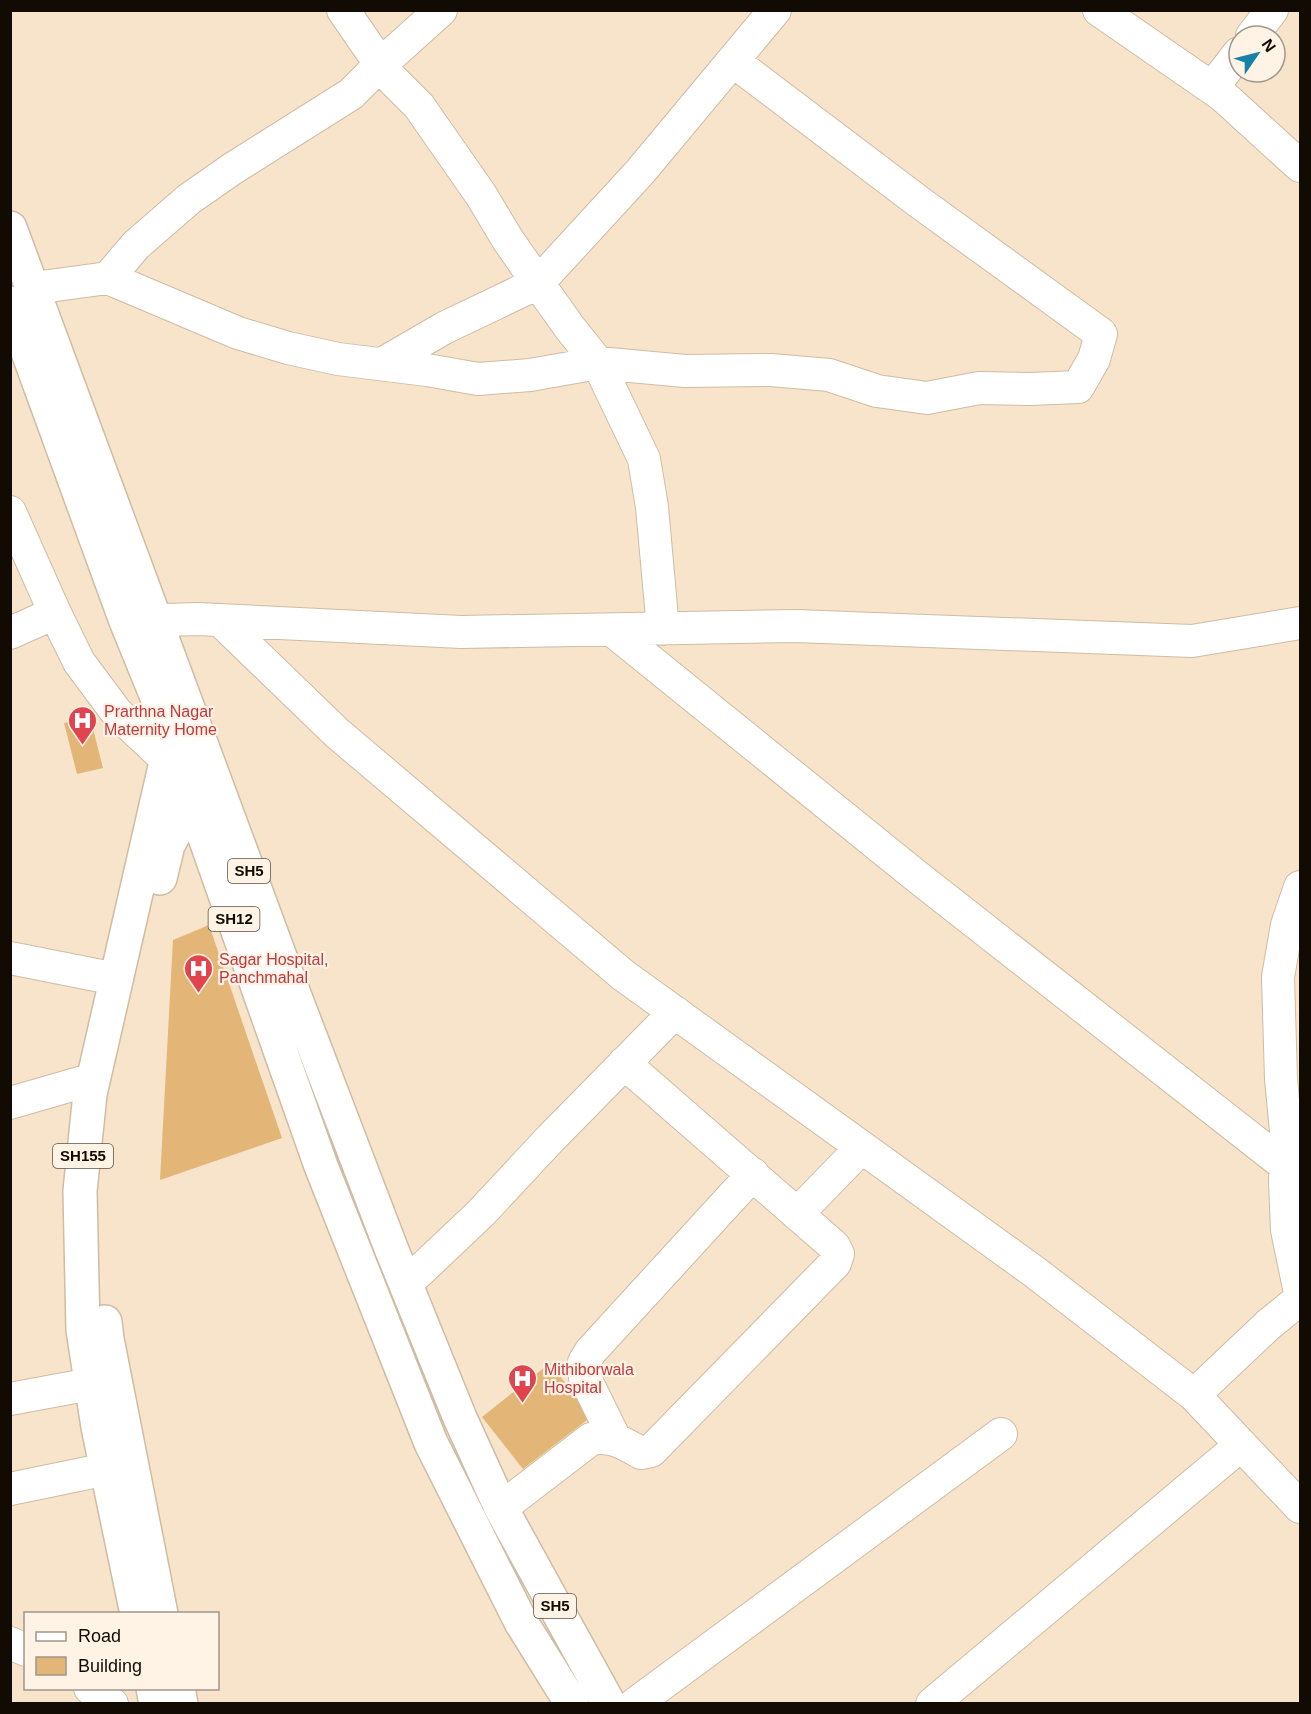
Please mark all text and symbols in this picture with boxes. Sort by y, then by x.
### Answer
north arrow [1227,24,1287,84]
text: N [1259,36,1279,55]
place label: Prarthna Nagar Maternity Home [104,703,217,738]
hospital icon: Prarthna Nagar Maternity Home [67,704,99,746]
road number: SH5 [228,859,270,883]
road number: SH12 [208,907,260,931]
place label: Sagar Hospital, Panchmahal [219,951,328,986]
hospital icon: Sagar Hospital, Panchmahal [182,952,214,994]
road number: SH155 [53,1144,113,1168]
place label: Mithiborwala Hospital [544,1361,634,1396]
hospital icon: Mithiborwala Hospital [507,1362,539,1404]
road number: SH5 [534,1594,576,1618]
legend [24,1612,219,1690]
text: Road [78,1626,121,1646]
text: Building [78,1656,142,1676]

